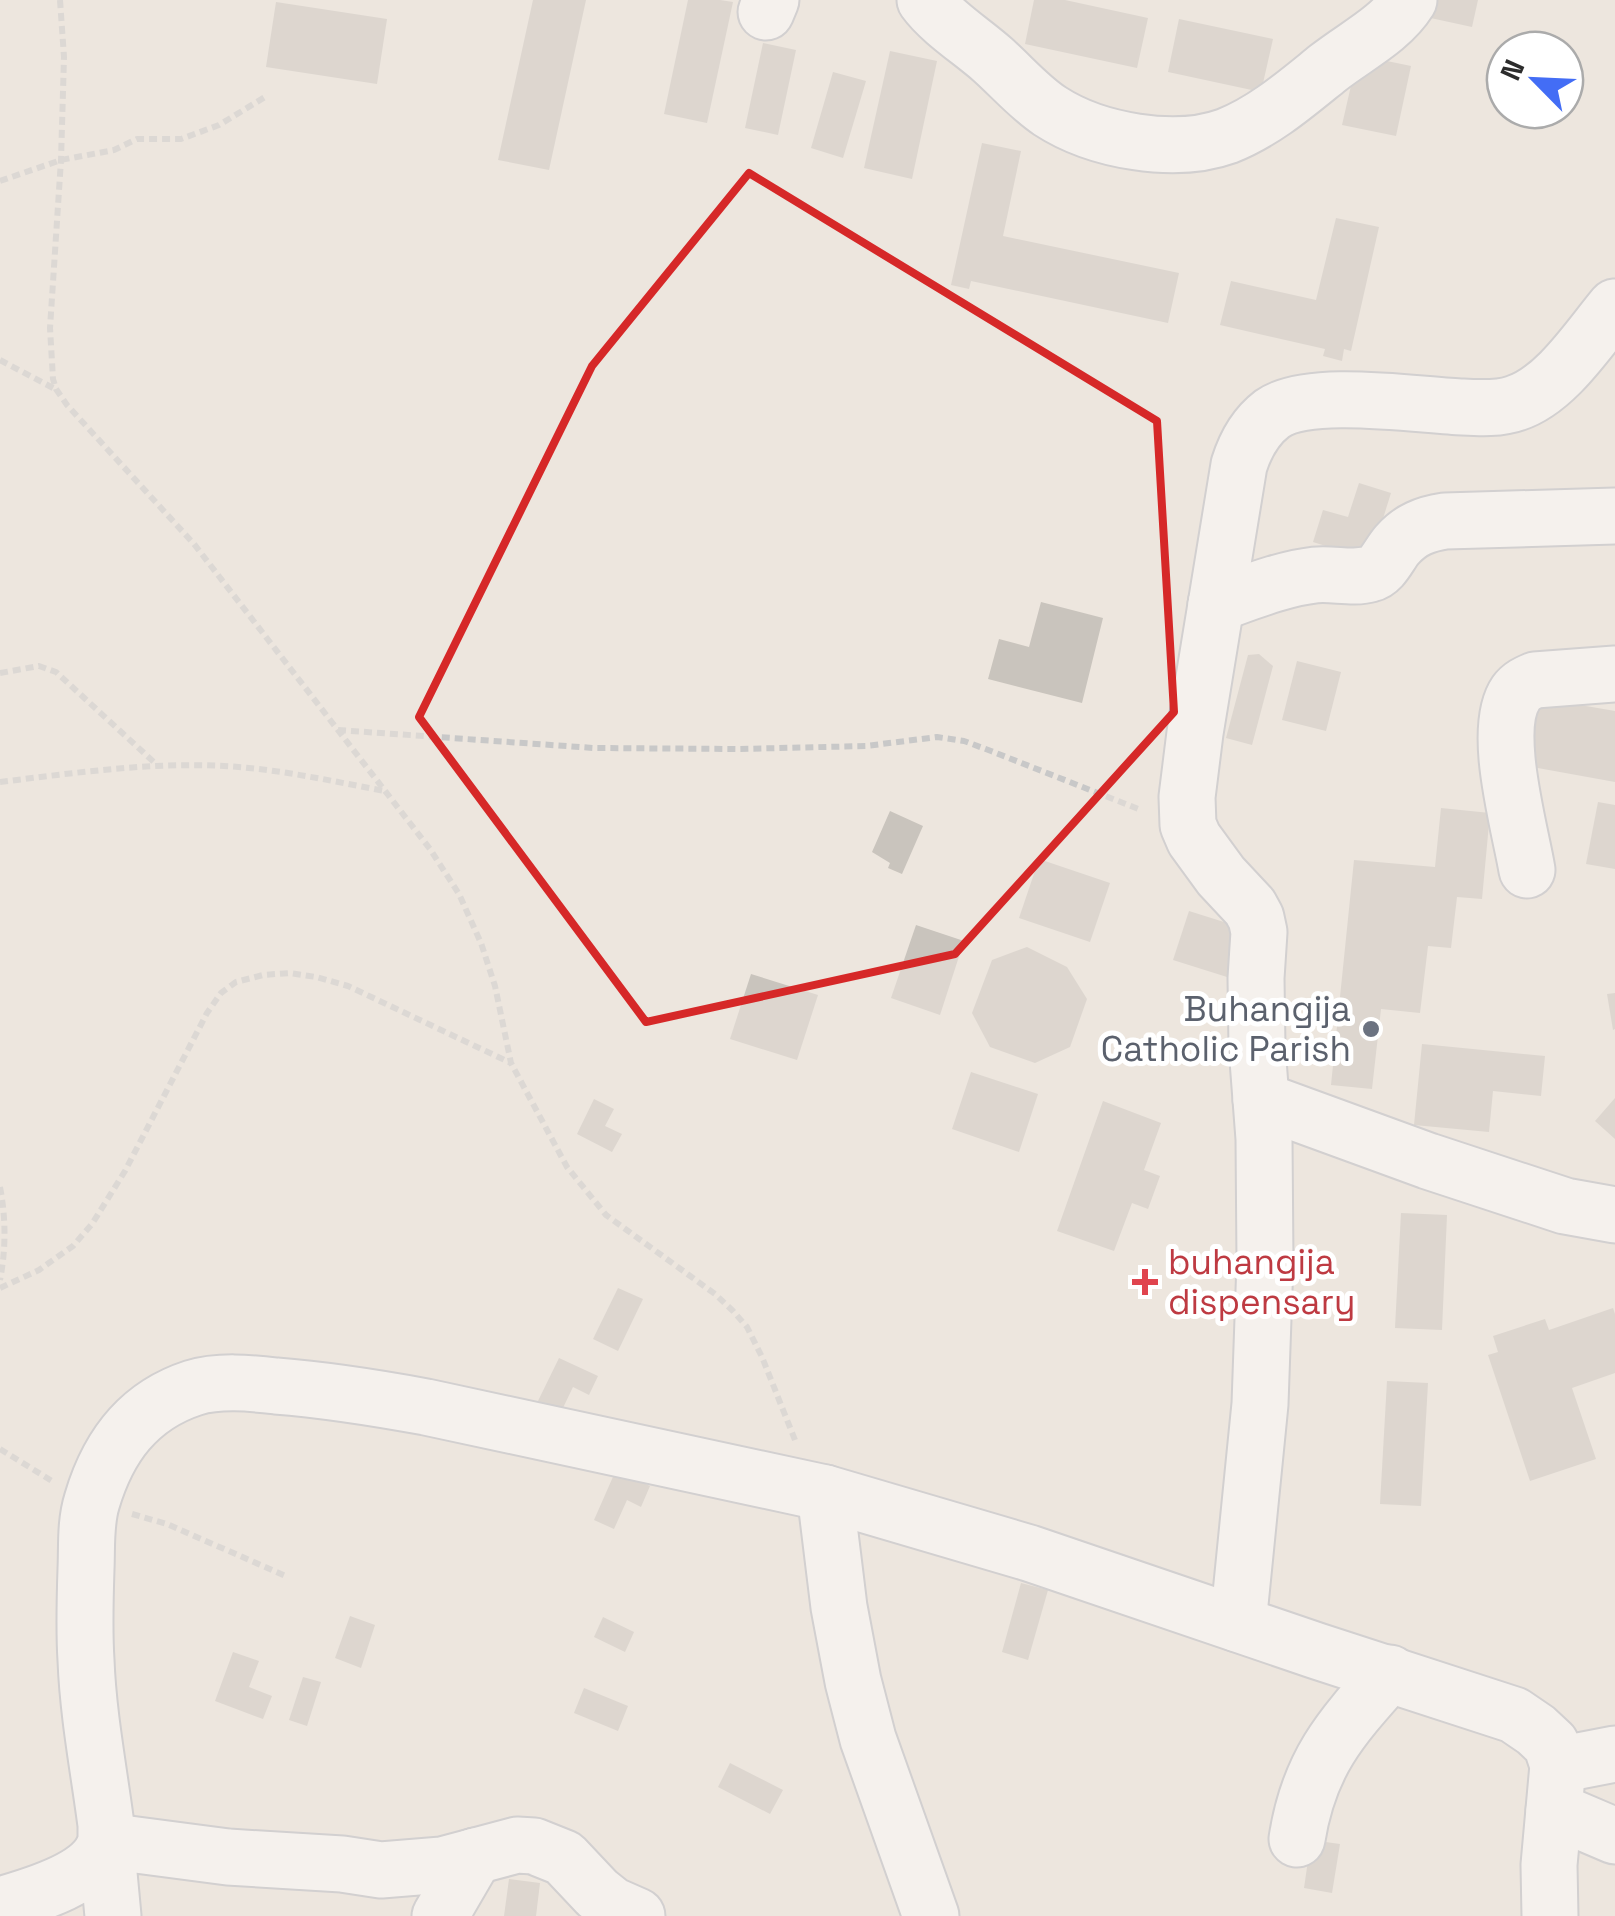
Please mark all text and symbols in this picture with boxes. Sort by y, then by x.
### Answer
north arrow [1485,30,1585,130]
text: N [1492,54,1532,86]
place label: Buhangija Catholic Parish [1101,987,1351,1071]
marker: Buhangija Catholic Parish [1360,1018,1382,1040]
place label: buhangija dispensary [1168,1240,1355,1324]
marker: buhangija dispensary [1132,1269,1158,1295]

